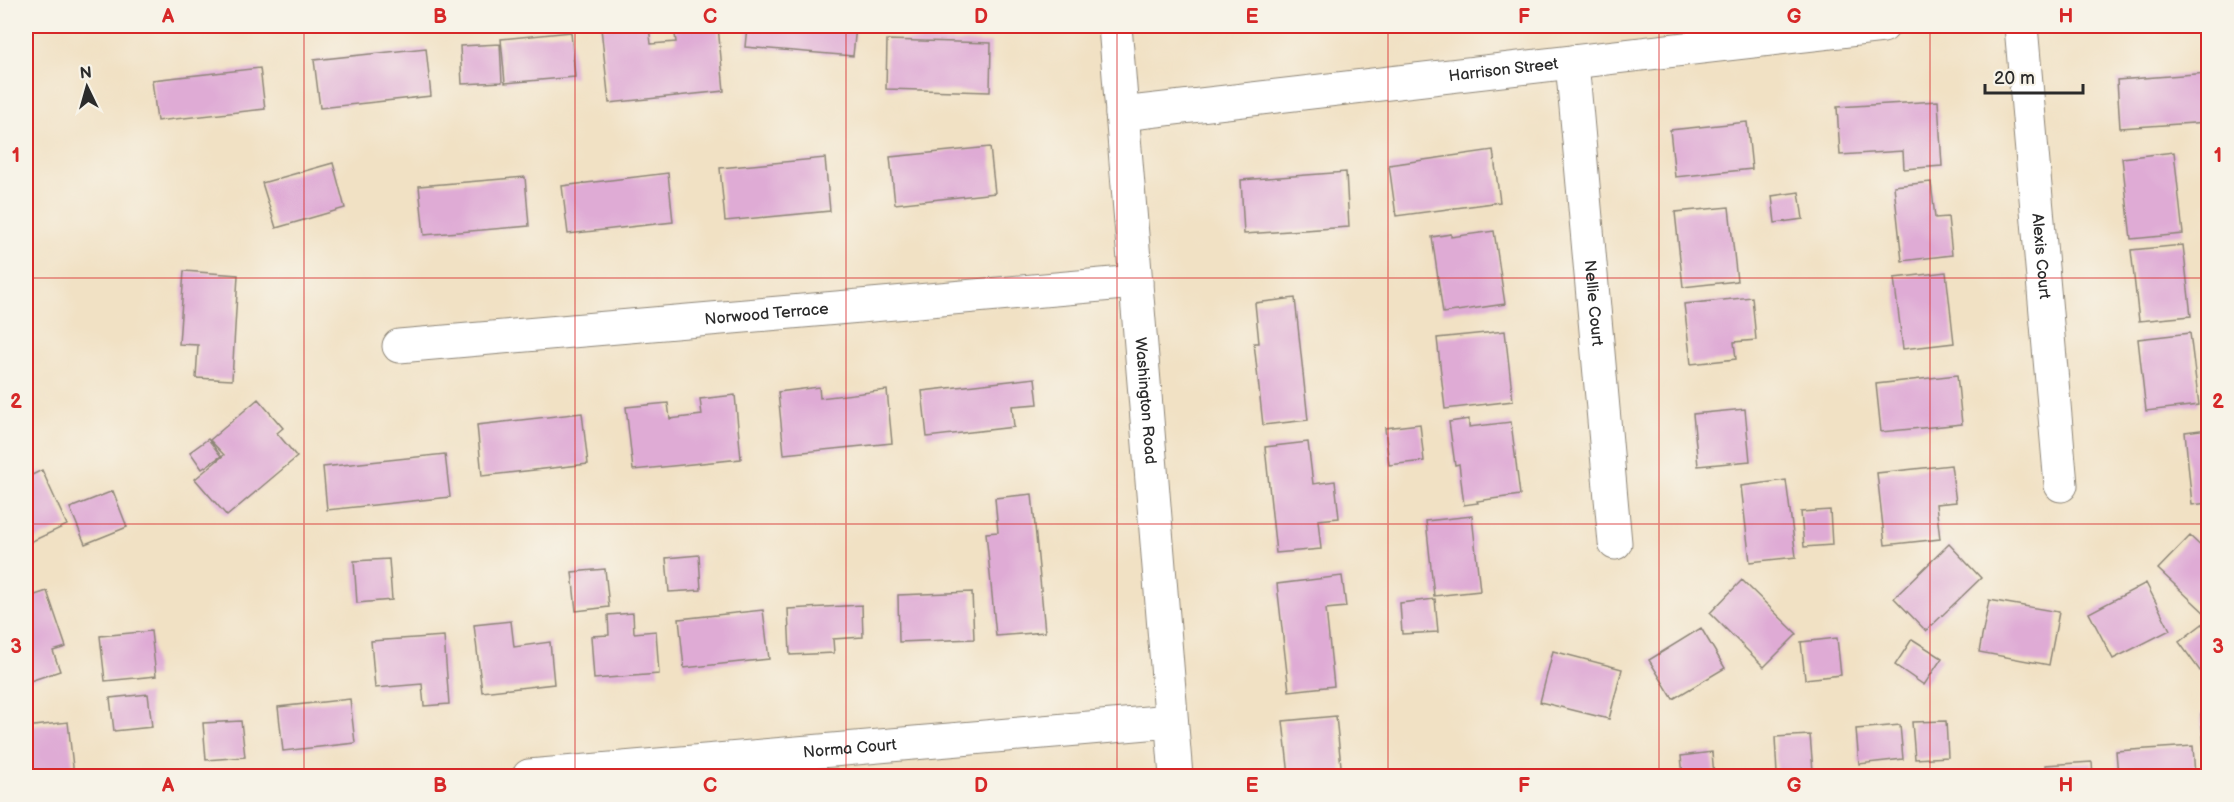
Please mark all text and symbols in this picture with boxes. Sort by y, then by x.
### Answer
text: A [161,5,175,29]
text: B [433,5,447,29]
text: C [703,5,717,29]
text: D [974,5,988,29]
text: E [1246,5,1259,29]
text: F [1518,5,1530,29]
text: G [1787,5,1802,29]
text: H [2059,5,2073,29]
street label: Harrison Street [1448,54,1559,86]
north arrow [57,57,117,117]
scale bar [1985,57,2082,95]
text: N [79,64,93,84]
text: 20 m [1994,68,2035,89]
text: 1 [12,144,20,168]
text: 1 [2214,144,2222,168]
street label: Alexis Court [2028,212,2054,300]
street label: Nellie Court [1580,259,1607,347]
street label: Norwood Terrace [704,299,830,329]
street label: Washington Road [1131,337,1160,465]
text: 2 [10,390,22,414]
text: 2 [2212,390,2224,414]
text: 3 [10,635,22,659]
text: 3 [2212,635,2224,659]
street label: Norma Court [802,735,897,762]
text: A [161,774,175,798]
text: B [433,774,447,798]
text: C [703,774,717,798]
text: D [974,774,988,798]
text: E [1246,774,1259,798]
text: F [1518,774,1530,798]
text: G [1787,774,1802,798]
text: H [2059,774,2073,798]

